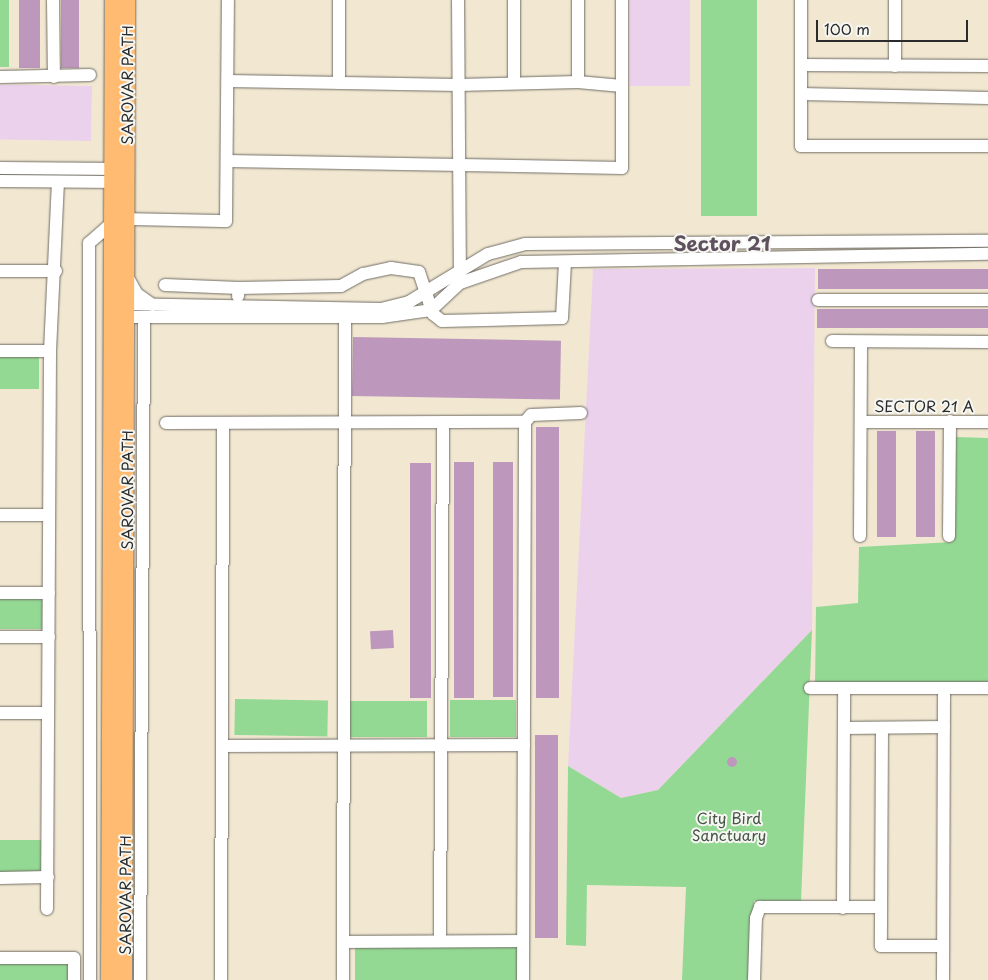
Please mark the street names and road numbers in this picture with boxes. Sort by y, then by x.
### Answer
street label: SAROVAR PATH [118,25,136,145]
street label: SECTOR 21 A [874,397,974,415]
street label: SAROVAR PATH [118,430,136,550]
street label: SAROVAR PATH [116,835,134,955]

